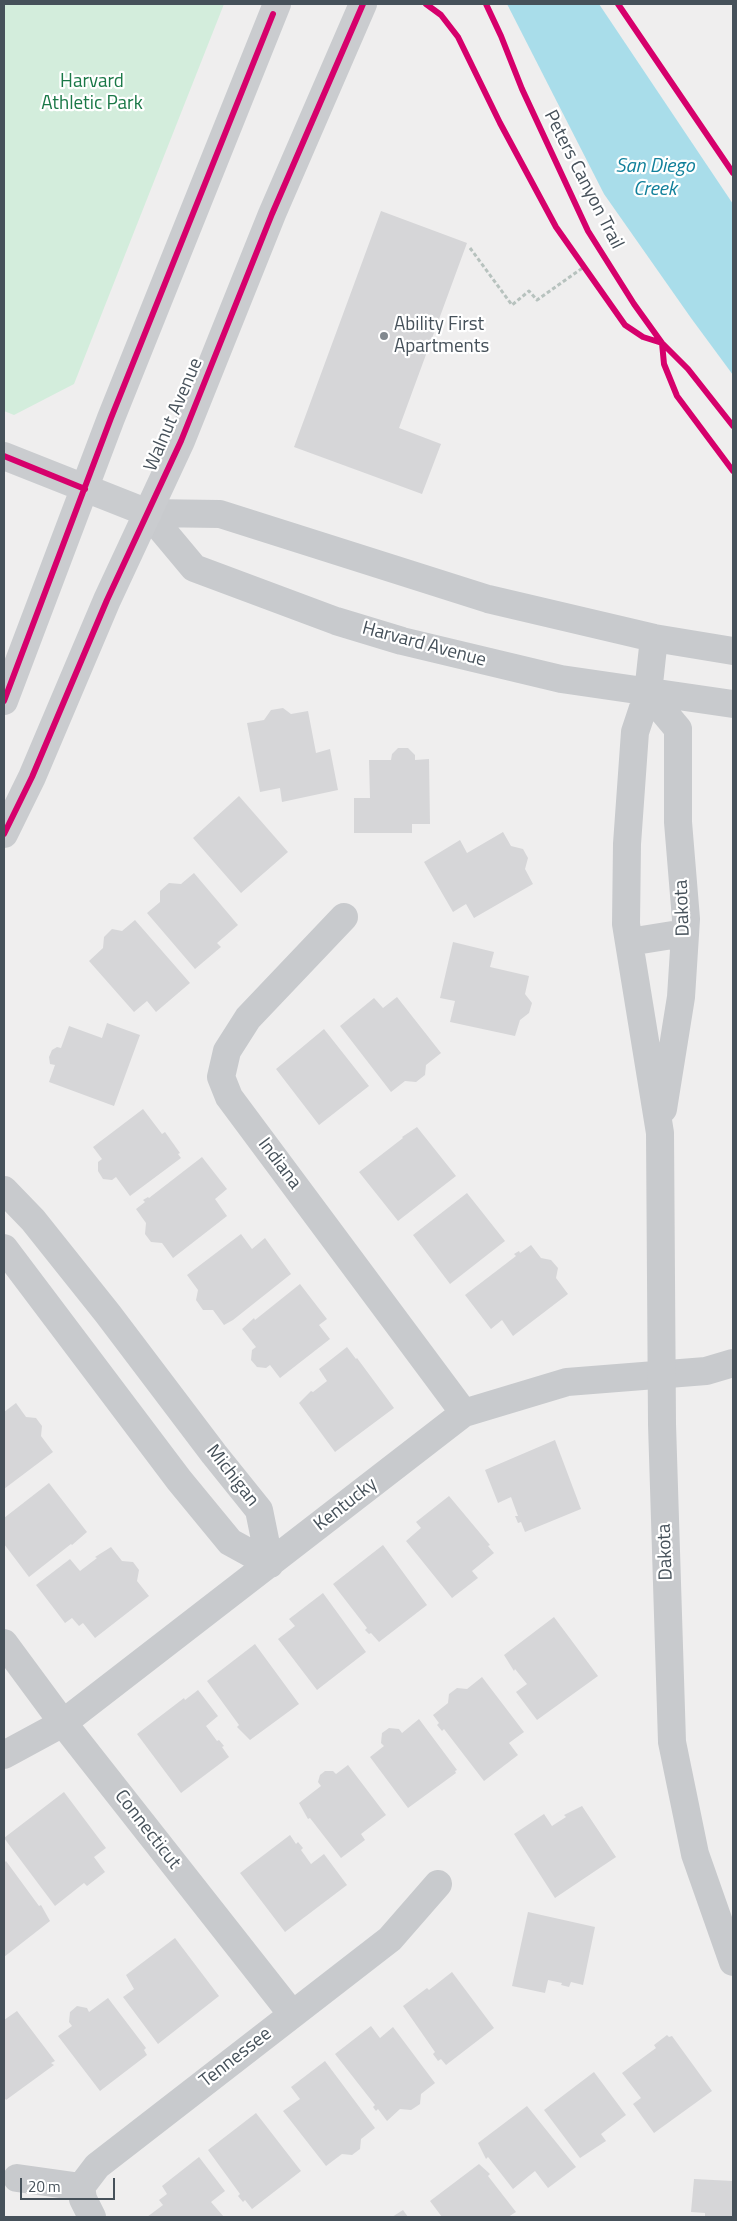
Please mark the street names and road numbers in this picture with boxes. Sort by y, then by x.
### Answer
street label: Peters Canyon Trail [538,107,628,253]
street label: Walnut Avenue [140,355,208,475]
street label: Harvard Avenue [360,617,488,673]
street label: Dakota [671,879,695,937]
street label: Indiana [252,1134,306,1194]
street label: Michigan [201,1441,263,1511]
street label: Kentucky [310,1473,382,1537]
street label: Dakota [654,1523,678,1581]
street label: Connecticut [109,1786,185,1874]
street label: Tennessee [196,2023,276,2093]

